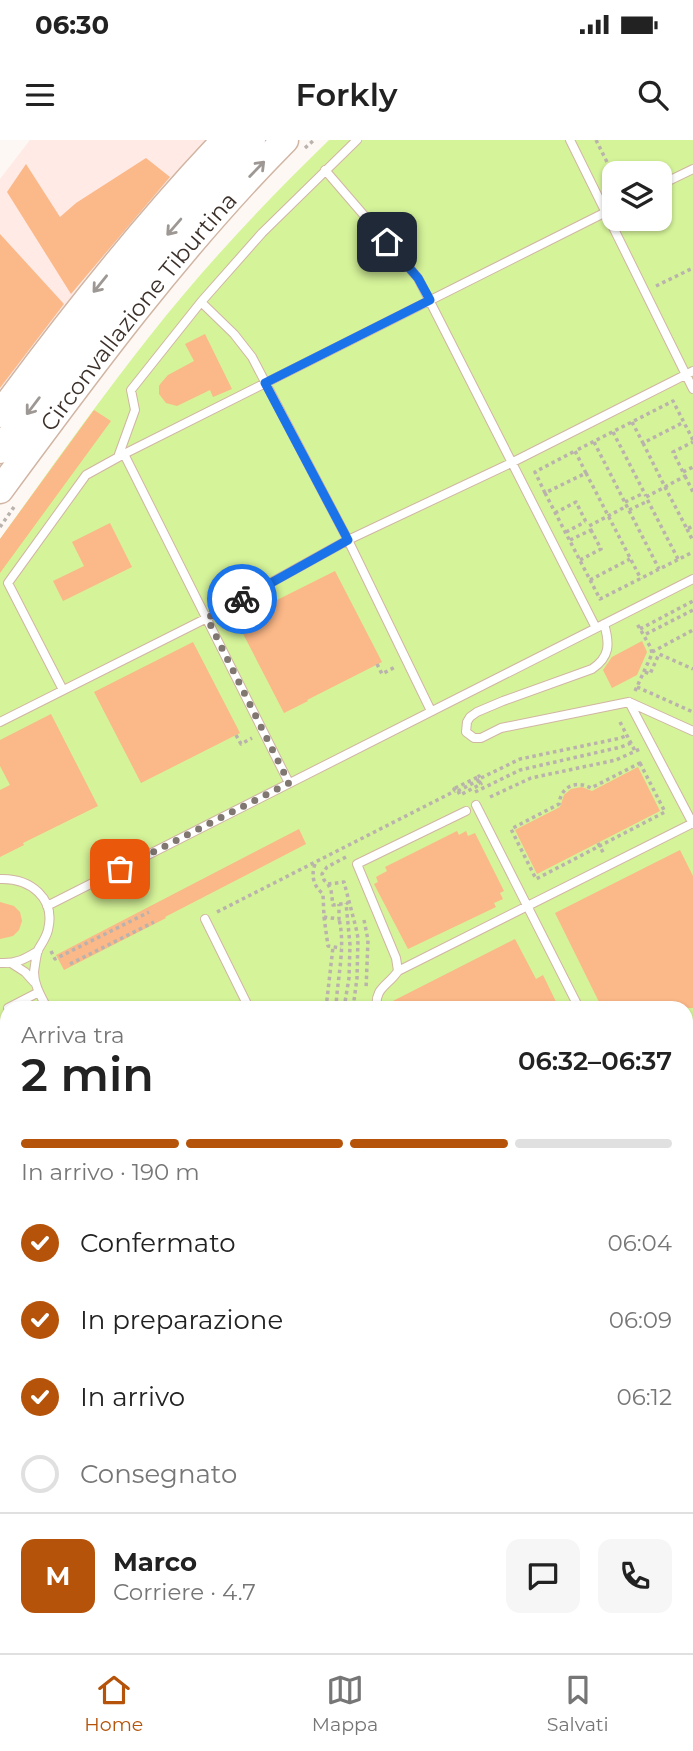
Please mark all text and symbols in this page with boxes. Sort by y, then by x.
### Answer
text: 06:30 [35,9,109,41]
text: Forkly [296,75,397,114]
icon: menu [21,76,59,114]
icon: search [634,76,672,114]
one-way arrow [248,161,265,178]
map controls [602,161,672,231]
button: layers [602,161,672,231]
street label: Circonvallazione Tiburtina [34,186,243,436]
pin [357,212,417,272]
one-way arrow [166,218,182,236]
icon: home [368,223,406,261]
one-way arrow [93,275,108,293]
one-way arrow [26,396,41,415]
courier [207,564,277,634]
icon: bike [223,580,261,618]
pin [90,839,150,899]
icon: bag [101,850,139,888]
text: Arriva tra [21,1021,125,1049]
text: 06:32–06:37 [518,1045,672,1077]
text: 2 min [21,1046,154,1103]
text: In arrivo · 190 m [21,1158,200,1186]
icon: check [21,1224,59,1262]
text: Confermato [80,1227,236,1259]
text: 06:04 [607,1229,672,1257]
icon: check [21,1301,59,1339]
text: In preparazione [80,1304,283,1336]
text: 06:09 [609,1306,672,1334]
icon: check [21,1378,59,1416]
text: In arrivo [80,1381,185,1413]
text: 06:12 [617,1383,672,1411]
text: Consegnato [80,1458,237,1490]
button: chat [506,1539,580,1613]
button: phone [598,1539,672,1613]
text: Marco [113,1546,197,1578]
text: M [46,1560,70,1592]
text: Corriere · 4.7 [113,1578,256,1606]
tab: Home [84,1671,143,1736]
tab: Mappa [312,1671,378,1736]
tab: Salvati [547,1671,609,1736]

